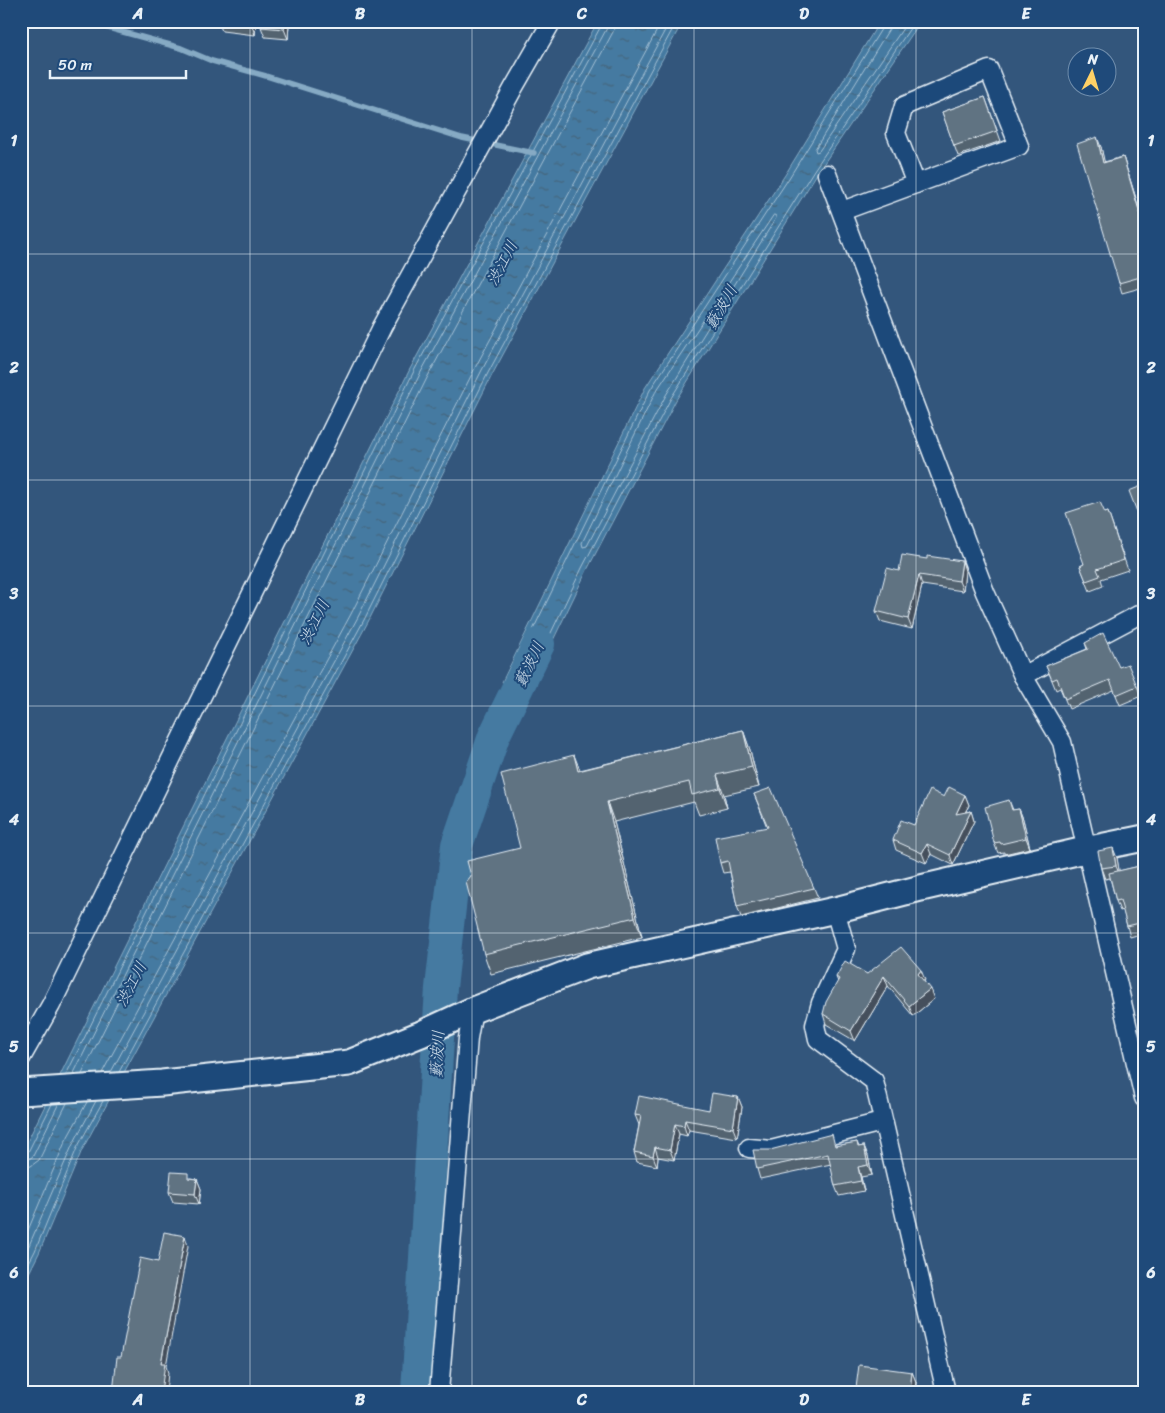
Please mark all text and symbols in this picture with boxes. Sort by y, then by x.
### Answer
text: A [132,0,143,28]
text: B [355,0,366,28]
text: C [576,0,588,28]
text: D [799,0,809,28]
text: E [1022,0,1032,28]
text: N [1086,47,1099,72]
scale bar [50,48,186,80]
north arrow [1068,48,1118,98]
text: 50 m [58,52,93,78]
text: 1 [11,126,18,155]
text: 1 [1148,126,1155,155]
water label: 渋江川 [478,235,526,291]
water label: 藪波川 [696,279,746,335]
text: 2 [8,353,19,382]
text: 2 [1145,353,1156,382]
text: 3 [9,579,19,608]
text: 3 [1146,579,1156,608]
water label: 渋江川 [290,594,338,650]
water label: 藪波川 [505,636,553,692]
text: 4 [8,805,19,834]
text: 4 [1145,805,1156,834]
water label: 渋江川 [107,956,155,1012]
water label: 藪波川 [421,1029,453,1079]
text: 5 [9,1032,19,1061]
text: 5 [1146,1032,1156,1061]
text: 6 [8,1258,19,1287]
text: 6 [1145,1258,1156,1287]
text: A [132,1385,143,1413]
text: B [355,1385,366,1413]
text: C [576,1385,588,1413]
text: D [799,1385,809,1413]
text: E [1022,1385,1032,1413]

